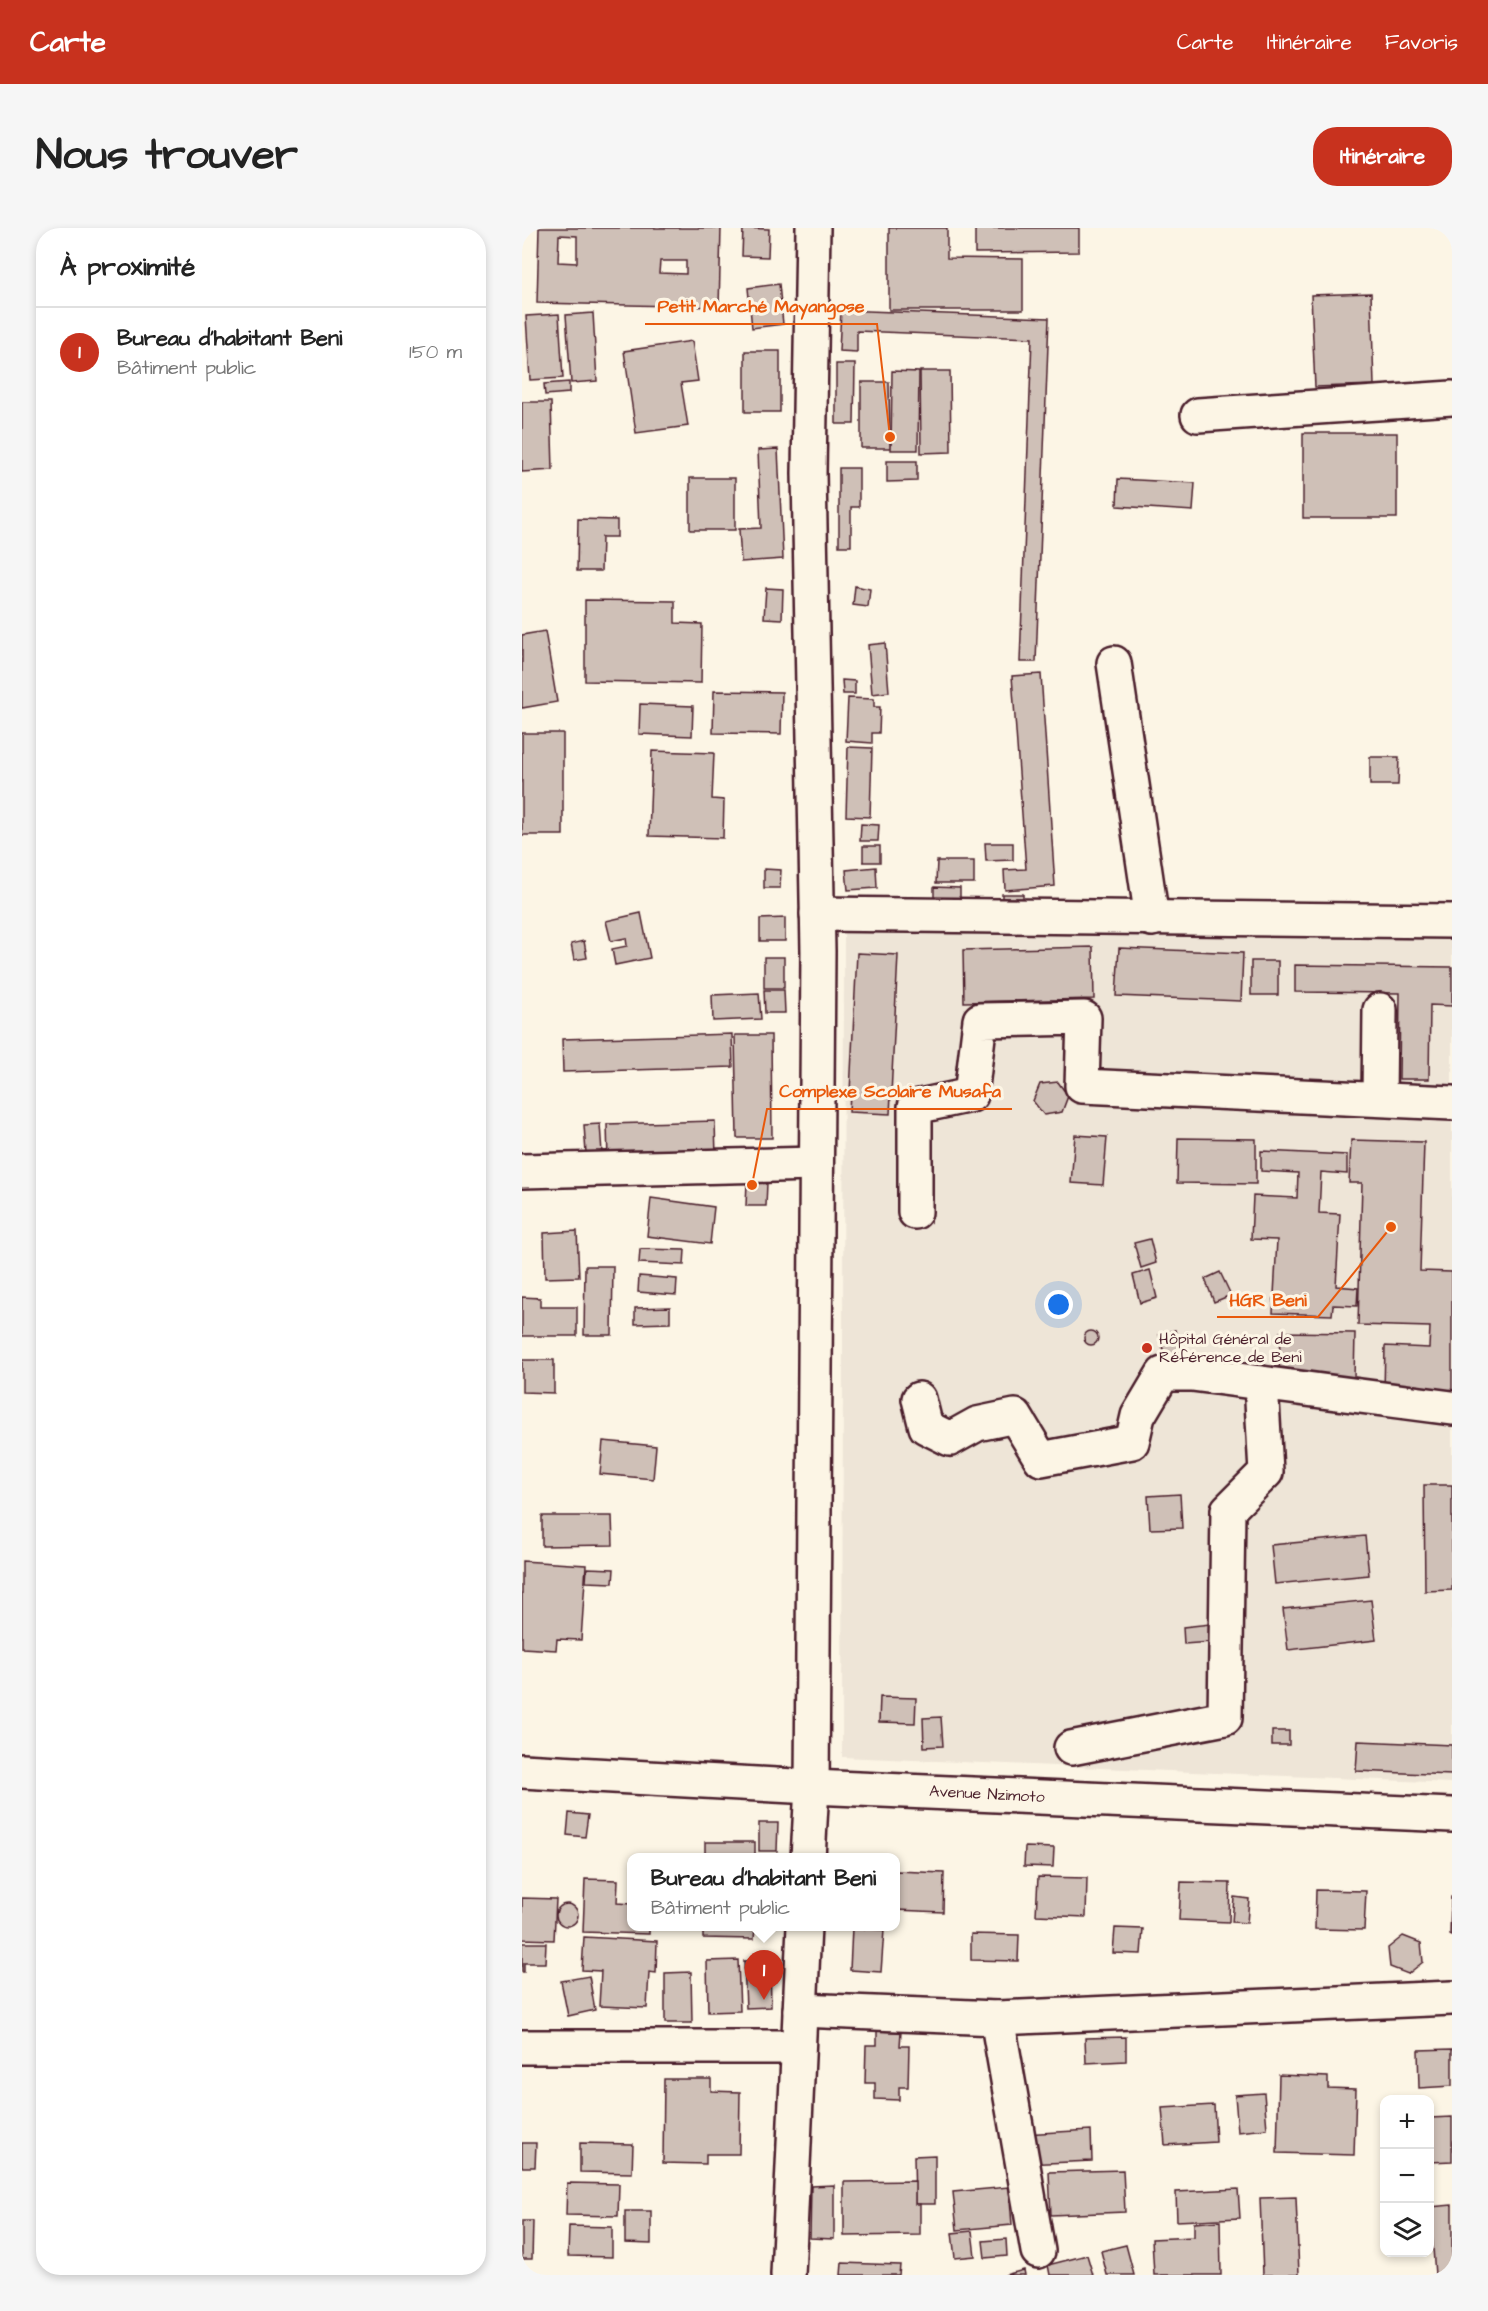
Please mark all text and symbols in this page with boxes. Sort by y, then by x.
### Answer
text: Carte [30,23,106,62]
text: Carte [1177,28,1234,57]
text: Itinéraire [1267,28,1352,57]
text: Favoris [1385,28,1458,57]
text: Nous trouver [36,127,298,185]
button: Itinéraire [1313,127,1452,186]
text: À proximité [60,249,195,285]
callout: Petit Marché Mayangose [645,288,877,324]
text: Petit Marché Mayangose [657,294,865,320]
text: Bureau d'habitant Beni [117,323,342,354]
text: 1 [78,338,81,366]
text: 150 m [409,338,462,366]
text: Bâtiment public [117,354,256,382]
callout: Complexe Scolaire Musafa [767,1073,1012,1109]
text: Complexe Scolaire Musafa [779,1079,1002,1104]
callout: HGR Beni [1217,1281,1318,1317]
text: HGR Beni [1229,1288,1307,1313]
your location [1044,1290,1073,1319]
place label: Hôpital Général de Référence de Beni [1159,1328,1302,1368]
marker: Hôpital Général de Référence de Beni [1140,1341,1154,1355]
street label: Avenue Nzimoto [929,1780,1045,1808]
popup [627,1853,900,1931]
text: Bureau d'habitant Beni [651,1863,876,1894]
text: Bâtiment public [651,1894,790,1922]
pin: 1 [744,1950,784,2000]
map controls [1380,2095,1434,2257]
button: + [1380,2095,1434,2149]
button: − [1380,2149,1434,2203]
button: layers [1380,2203,1434,2257]

